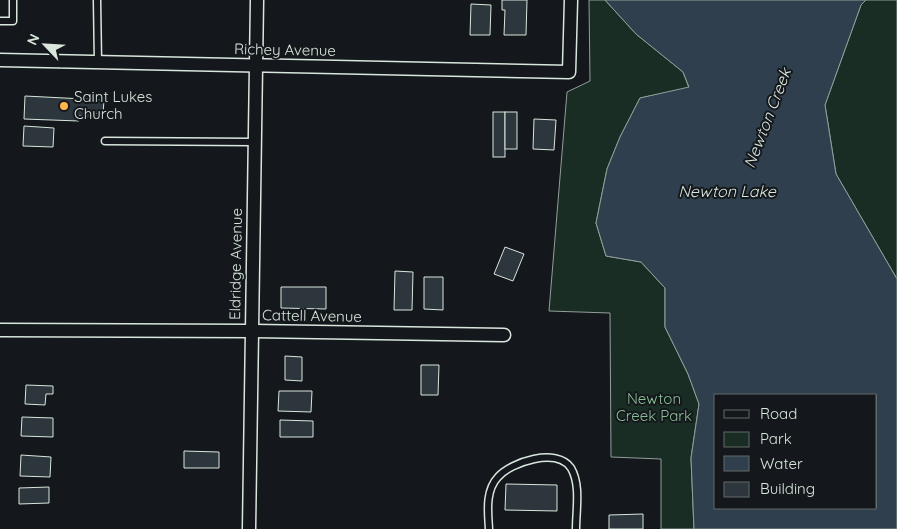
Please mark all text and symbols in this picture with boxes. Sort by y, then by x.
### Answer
north arrow [20,20,70,70]
text: N [23,31,44,48]
street label: Richey Avenue [234,39,336,60]
water label: Newton Creek [739,64,796,171]
place label: Saint Lukes Church [74,87,152,123]
marker: Saint Lukes Church [58,100,70,112]
water label: Newton Lake [678,181,777,201]
street label: Eldridge Avenue [225,208,246,320]
street label: Cattell Avenue [262,305,362,326]
park label: Newton Creek Park [616,389,692,425]
legend [714,394,877,509]
text: Road [760,404,797,423]
text: Park [760,429,792,448]
text: Water [760,454,803,473]
text: Building [760,479,815,498]

